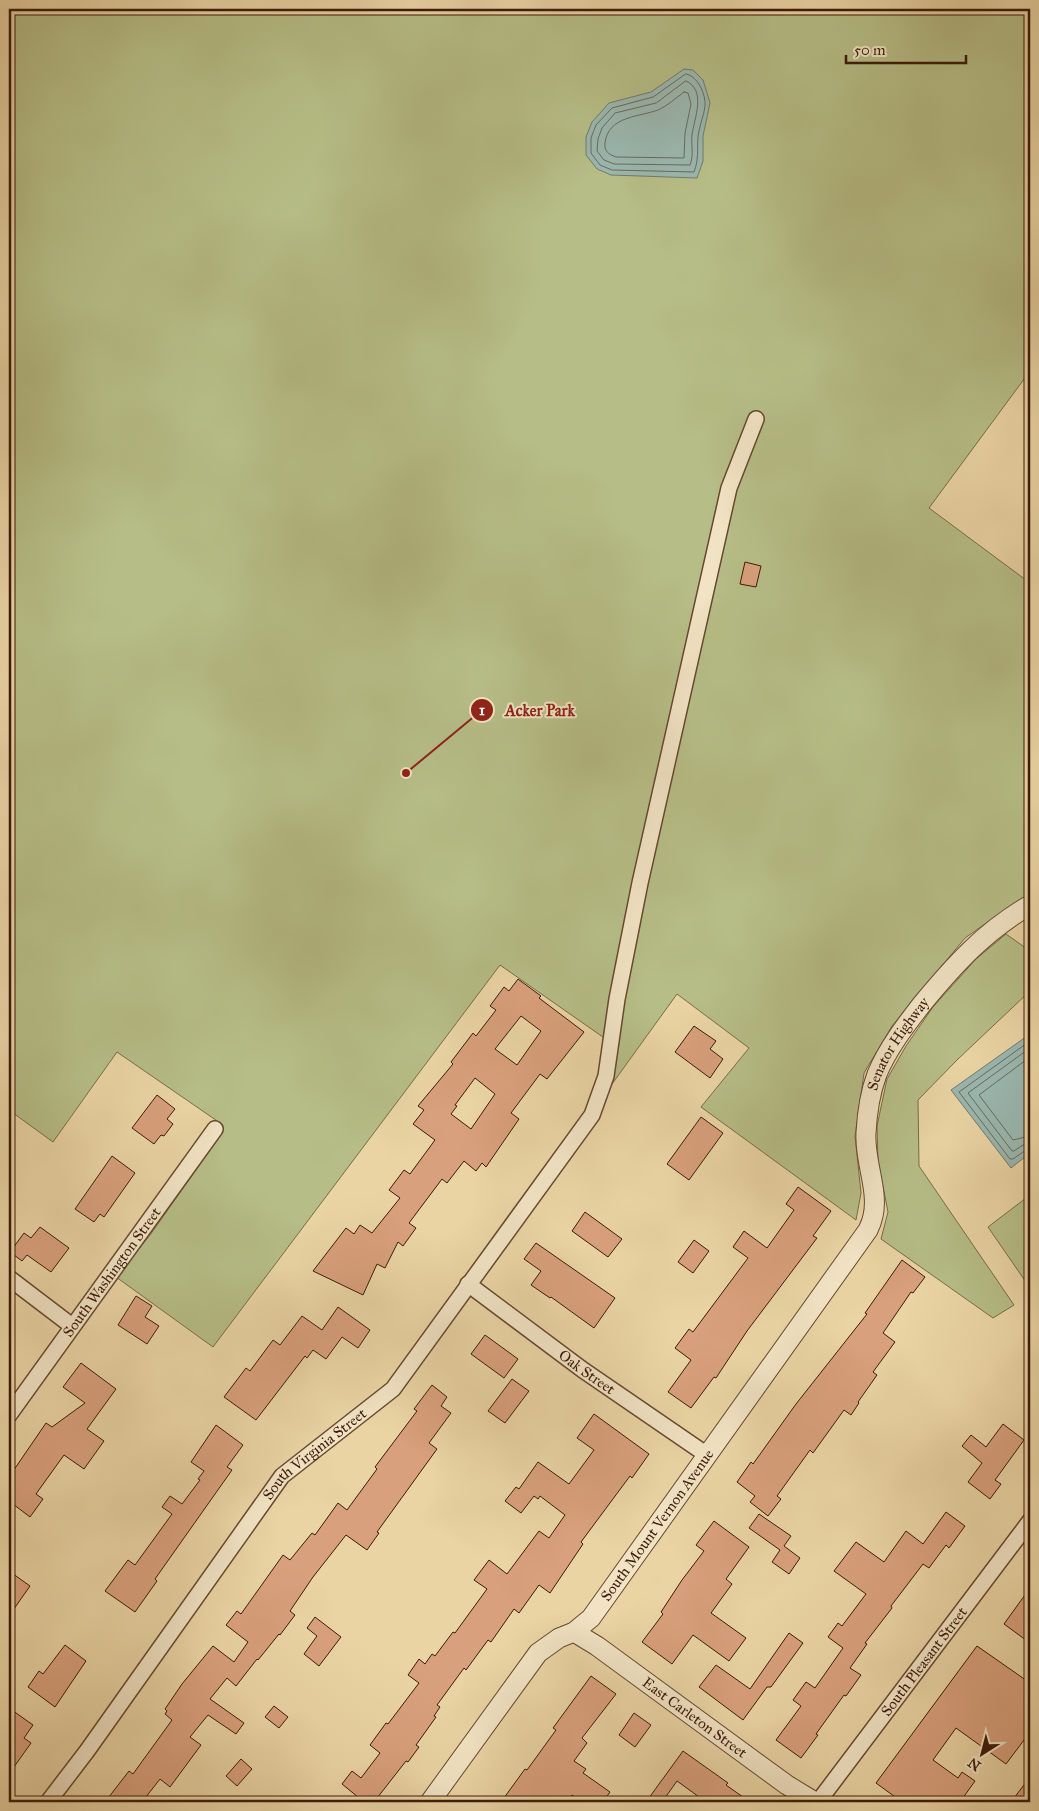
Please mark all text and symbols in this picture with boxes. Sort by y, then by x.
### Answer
scale bar [846,32,966,64]
text: 50 m [854,41,886,59]
callout: Acker Park [470,694,585,725]
text: 1 [479,701,485,719]
text: Acker Park [504,701,575,720]
street label: Senator Highway [863,993,934,1093]
street label: South Washington Street [59,1203,165,1341]
street label: Oak Street [555,1346,619,1399]
street label: South Virginia Street [259,1404,370,1503]
street label: South Mount Vernon Avenue [597,1446,718,1605]
street label: South Pleasant Street [877,1603,971,1720]
street label: East Carleton Street [639,1673,751,1762]
north arrow [956,1728,1006,1778]
text: N [965,1754,984,1774]

